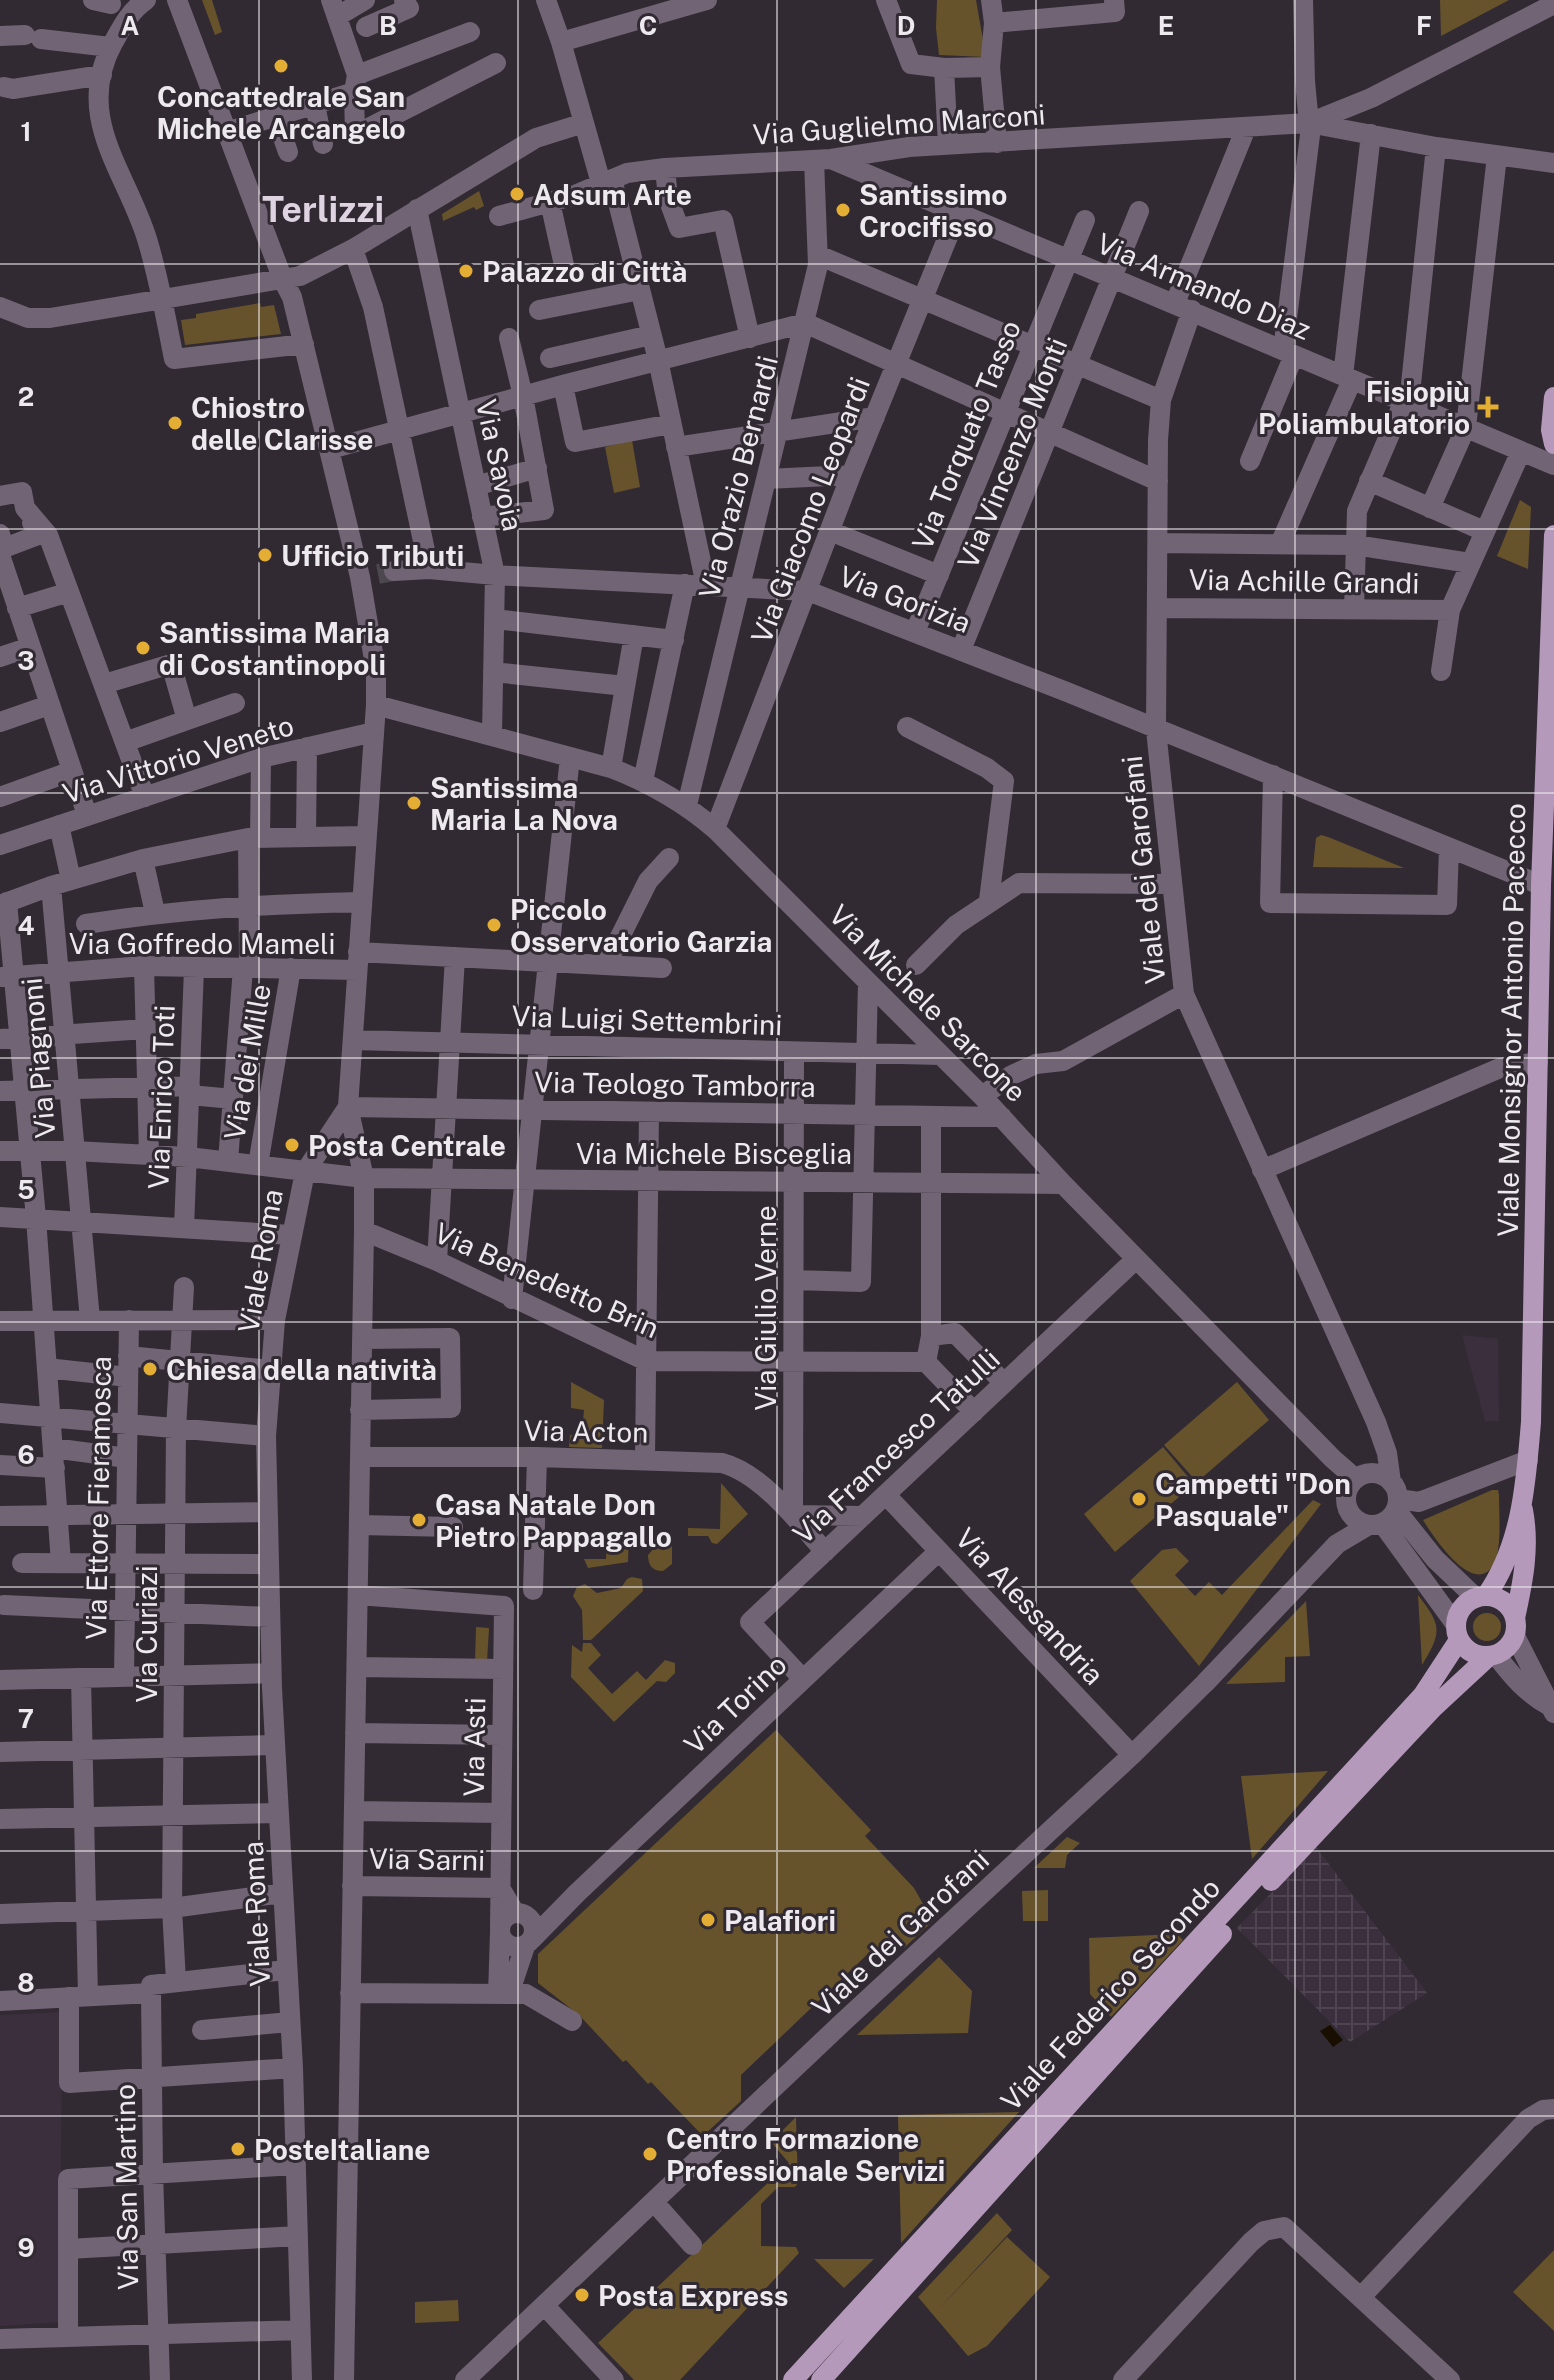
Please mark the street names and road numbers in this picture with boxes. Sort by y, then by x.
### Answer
street label: Via Guglielmo Marconi [752,97,1046,151]
street label: Via Armando Diaz [1092,226,1316,346]
street label: Via Torquato Tasso [905,315,1027,555]
street label: Via Vincenzo Monti [951,333,1073,573]
street label: Via Orazio Bernardi [692,352,784,602]
street label: Via Giacomo Leopardi [744,372,876,648]
street label: Via Savoia [470,396,530,534]
street label: Via Gorizia [835,559,975,639]
street label: Via Achille Grandi [1188,562,1420,600]
street label: Via Vittorio Veneto [58,708,298,810]
street label: Viale dei Garofani [1115,754,1171,986]
street label: Viale Monsignor Antonio Pacecco [1491,803,1531,1237]
street label: Via Michele Sarcone [823,898,1033,1108]
street label: Via Goffredo Mameli [69,927,335,960]
street label: Via Piagnoni [15,976,61,1140]
street label: Via dei Mille [217,982,277,1142]
street label: Via Luigi Settembrini [511,999,783,1041]
street label: Via Enrico Toti [141,1004,181,1190]
street label: Via Teologo Tamborra [534,1065,816,1103]
street label: Via Michele Bisceglia [576,1137,852,1170]
street label: Viale Roma [231,1186,289,1336]
street label: Via Giulio Verne [749,1205,782,1411]
street label: Via Benedetto Brin [430,1216,664,1344]
street label: Via Francesco Tatulli [786,1342,1006,1550]
street label: Via Ettore Fieramosca [79,1356,117,1640]
street label: Via Acton [523,1413,649,1449]
street label: Via Alessandria [949,1521,1111,1691]
street label: Via Curiazi [130,1565,163,1703]
street label: Via Torino [677,1647,793,1761]
street label: Via Asti [457,1697,491,1797]
street label: Viale Roma [236,1840,276,1988]
street label: Via Sarni [369,1841,485,1877]
street label: Viale dei Garofani [805,1843,995,2023]
street label: Viale Federico Secondo [994,1871,1226,2117]
street label: Via San Martino [108,2084,144,2290]

